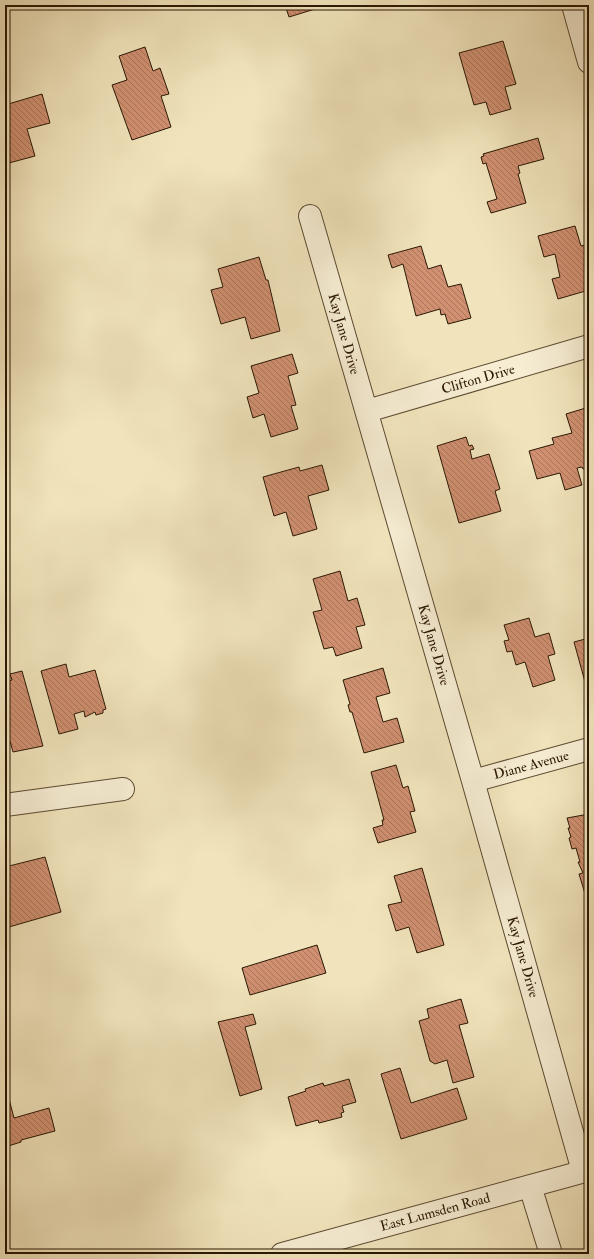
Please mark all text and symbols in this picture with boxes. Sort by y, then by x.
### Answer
street label: Kay Jane Drive [323,291,364,377]
street label: Clifton Drive [439,360,517,398]
street label: Kay Jane Drive [413,602,454,688]
street label: Diane Avenue [491,747,571,783]
street label: Kay Jane Drive [502,914,543,1000]
street label: East Lumsden Road [378,1189,492,1235]

